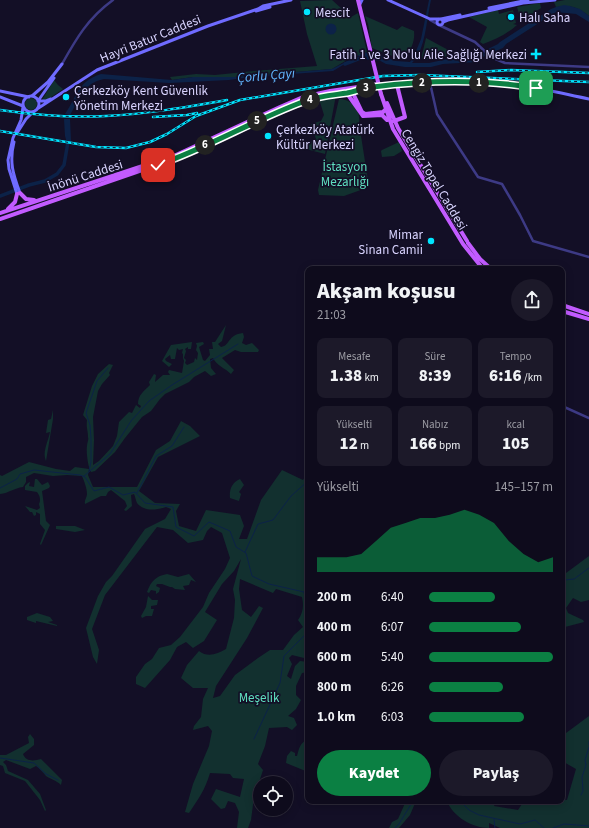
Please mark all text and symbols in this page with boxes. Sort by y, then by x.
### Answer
place label: Mescit [315,4,350,22]
marker: Mescit [302,7,312,17]
place label: Halı Saha [519,9,570,27]
street label: Hayri Batur Caddesi [97,10,204,67]
marker: Halı Saha [506,12,516,22]
place label: Fatih 1 ve 3 No'lu Aile Sağlığı Merkezi [330,46,527,64]
marker: Fatih 1 ve 3 No'lu Aile Sağlığı Merkezi [530,48,542,60]
water label: Çorlu Çayı [236,64,296,88]
pin [519,71,553,105]
pin: 2 [412,73,432,93]
pin: 1 [469,73,489,93]
text: 2 [419,75,425,90]
text: 1 [476,75,482,90]
icon: arrive [525,77,547,99]
pin: 3 [356,78,376,98]
text: 3 [363,80,369,95]
place label: Çerkezköy Kent Güvenlik Yönetim Merkezi [73,82,209,115]
pin: 4 [300,90,320,110]
marker: Çerkezköy Kent Güvenlik Yönetim Merkezi [61,92,71,102]
text: 4 [307,92,313,107]
pin: 5 [247,111,267,131]
text: 5 [254,113,260,128]
place label: Çerkezköy Atatürk Kültür Merkezi [276,121,375,154]
street label: Cengiz Topel Caddesi [397,126,471,233]
marker: Çerkezköy Atatürk Kültür Merkezi [263,131,273,141]
pin: 6 [195,135,215,155]
text: 6 [202,137,208,152]
pin [141,148,175,182]
icon: check [147,154,169,176]
street label: İnönü Caddesi [46,155,125,197]
park label: İstasyon Mezarlığı [321,158,369,191]
place label: Mimar Sinan Camii [358,226,423,259]
marker: Mimar Sinan Camii [426,236,436,246]
text: Akşam koşusu [317,275,456,307]
button: share [511,279,553,321]
text: 21:03 [317,306,346,324]
text: Mesafe [338,349,370,364]
text: Süre [424,349,446,364]
text: Tempo [500,349,532,364]
text: 1.38 [330,364,362,388]
text: 8:39 [419,364,451,388]
text: 6:16 [489,364,522,388]
text: km [362,370,379,385]
text: /km [522,370,542,385]
text: Yükselti [337,417,372,432]
text: Nabız [422,417,448,432]
text: kcal [506,417,525,432]
text: 12 [340,432,358,456]
text: 166 [410,432,437,456]
text: 105 [502,432,529,456]
text: m [358,438,369,453]
text: bpm [437,438,460,453]
text: Yükselti [317,478,359,496]
text: 145–157 m [495,478,553,496]
text: 200 m [317,588,351,606]
text: 6:40 [381,588,404,606]
text: 400 m [317,618,351,636]
text: 6:07 [381,618,404,636]
text: 600 m [317,648,351,666]
text: 5:40 [381,648,404,666]
text: 800 m [317,678,351,696]
text: 6:26 [381,678,404,696]
park label: Meşelik [239,689,280,707]
text: 1.0 km [317,708,356,726]
text: 6:03 [381,708,404,726]
button: Kaydet [317,750,431,796]
button: Paylaş [439,750,553,796]
map controls [253,776,293,816]
button: locate [253,776,293,816]

